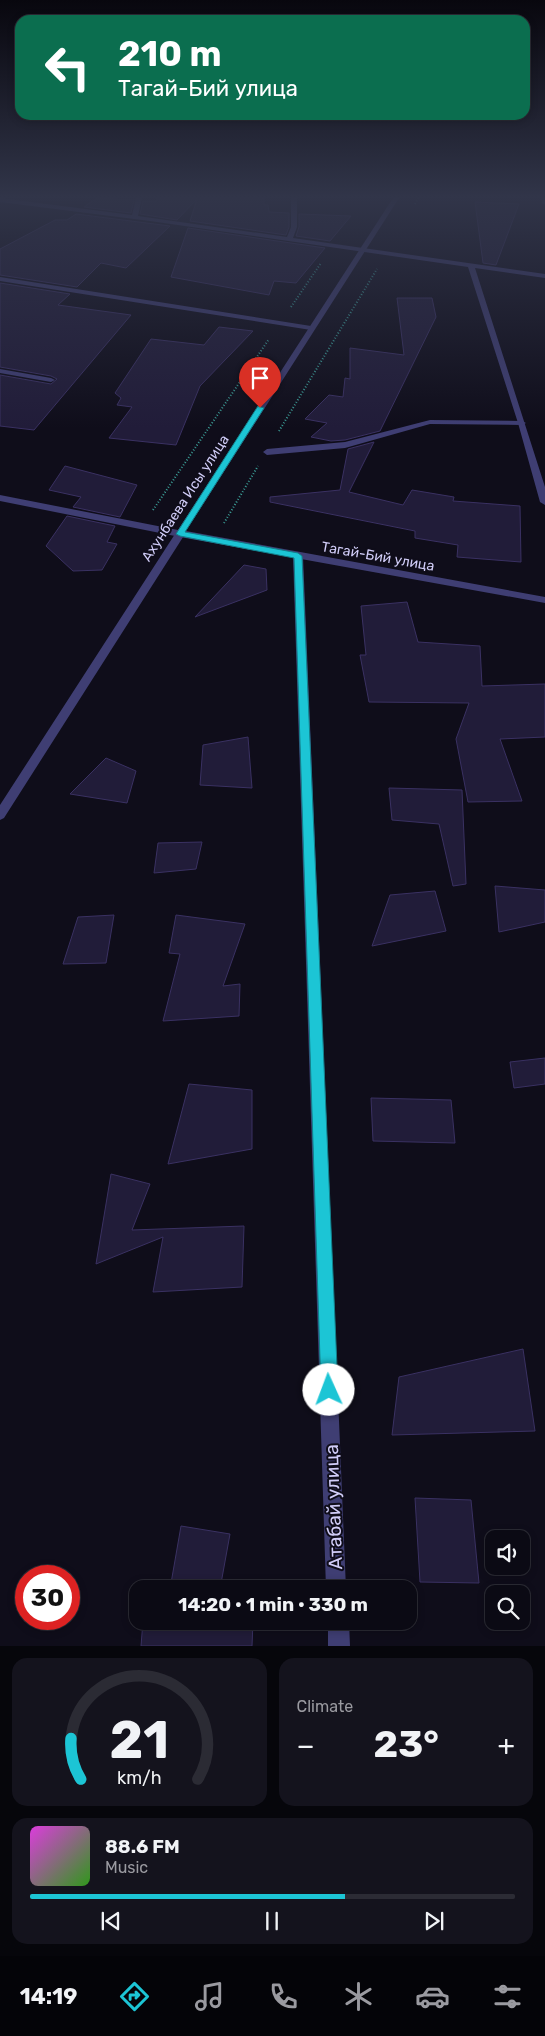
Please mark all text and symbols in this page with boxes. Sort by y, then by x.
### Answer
text: 210 m [118,33,221,75]
icon: left [35,35,100,100]
text: Тагай-Бий улица [118,75,298,102]
pin [239,357,281,408]
icon: arrive [246,364,274,392]
street label: Ахунбаева Исы улица [138,432,233,565]
street label: Тагай-Бий улица [320,538,436,575]
position arrow [302,1363,354,1415]
street label: Атабай улица [320,1444,347,1570]
map controls [485,1530,530,1630]
button: sound [485,1530,530,1575]
speed limit sign: 30 [15,1565,80,1630]
button: search [485,1585,530,1630]
text: 14:20 · 1 min · 330 m [178,1593,368,1616]
text: Climate [297,1697,353,1716]
text: 21 [109,1709,169,1771]
text: 23° [373,1721,439,1767]
text: − [297,1729,315,1762]
text: + [498,1729,515,1762]
text: km/h [117,1767,162,1788]
text: 88.6 FM [105,1835,180,1858]
text: Music [105,1858,148,1877]
icon: previous [97,1907,125,1935]
icon: pause [258,1907,286,1935]
icon: next [420,1907,448,1935]
icon: directions [117,1979,152,2014]
icon: music [192,1979,227,2014]
icon: phone [266,1979,301,2014]
icon: climate [341,1979,376,2014]
icon: car [415,1979,450,2014]
icon: filters [490,1979,525,2014]
text: 14:19 [20,1983,77,2010]

